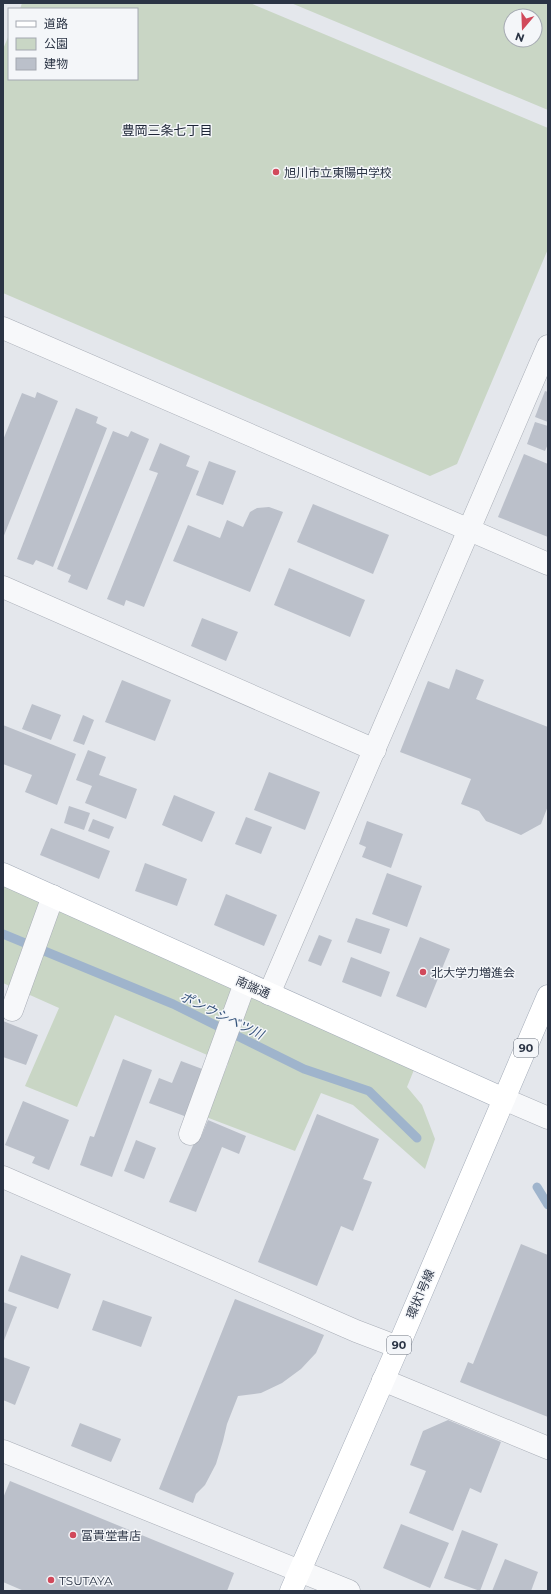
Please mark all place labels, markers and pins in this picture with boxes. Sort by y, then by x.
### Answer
place label: 旭川市立東陽中学校 [284,165,392,180]
marker: 旭川市立東陽中学校 [271,167,281,177]
place label: 北大学力増進会 [431,965,515,980]
marker: 北大学力増進会 [418,967,428,977]
place label: 冨貴堂書店 [81,1528,141,1543]
marker: 冨貴堂書店 [68,1530,78,1540]
place label: TSUTAYA [59,1573,113,1588]
marker: TSUTAYA [46,1575,56,1585]

